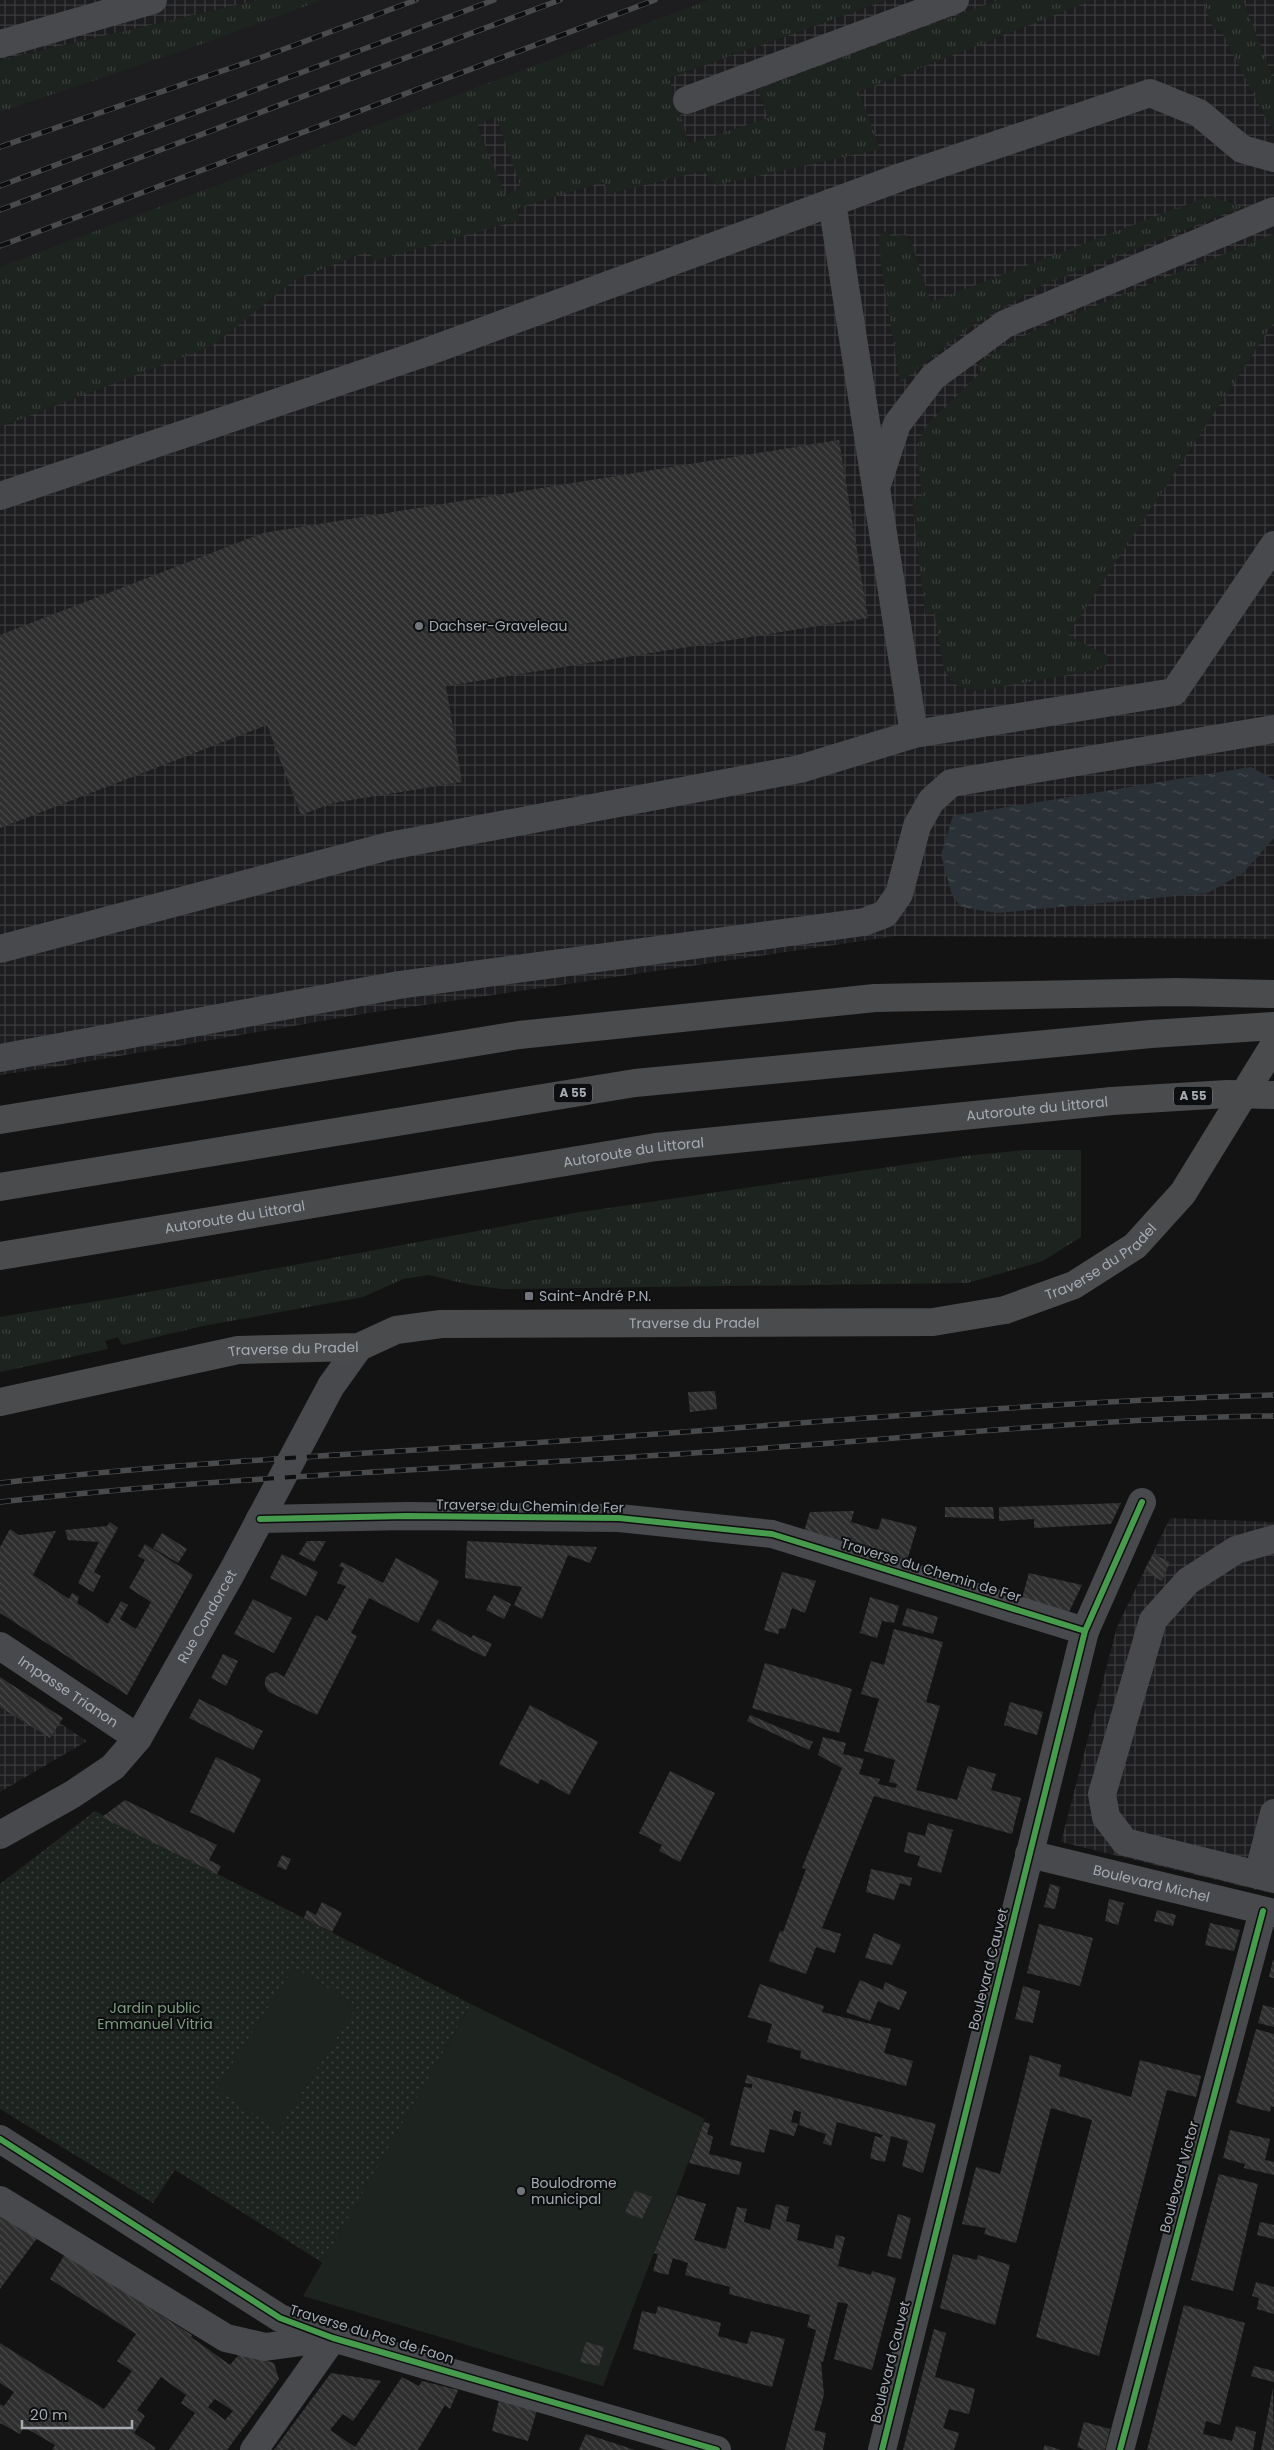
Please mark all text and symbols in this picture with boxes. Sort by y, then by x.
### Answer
place label: Dachser-Graveleau [429,616,567,636]
marker: Dachser-Graveleau [413,620,425,632]
road number: A 55 [554,1084,592,1102]
road number: A 55 [1174,1086,1212,1106]
street label: Autoroute du Littoral [965,1091,1109,1126]
street label: Autoroute du Littoral [562,1132,705,1172]
street label: Autoroute du Littoral [163,1195,307,1239]
street label: Traverse du Pradel [1042,1219,1161,1305]
place label: Saint-André P.N. [539,1286,651,1306]
marker: Saint-André P.N. [523,1290,535,1302]
street label: Traverse du Pradel [629,1313,759,1333]
street label: Traverse du Pradel [226,1337,359,1362]
street label: Traverse du Chemin de Fer [436,1494,624,1518]
street label: Traverse du Chemin de Fer [838,1533,1024,1607]
street label: Rue Condorcet [172,1566,241,1667]
street label: Impasse Trianon [14,1651,122,1732]
street label: Boulevard Michel [1091,1860,1212,1907]
street label: Boulevard Cauvet [963,1906,1013,2032]
park label: Jardin public Emmanuel Vitria [97,1998,213,2034]
street label: Boulevard Victor [1154,2119,1204,2235]
place label: Boulodrome municipal [531,2173,617,2209]
marker: Boulodrome municipal [515,2185,527,2197]
street label: Traverse du Pas de Faon [287,2299,457,2369]
street label: Boulevard Cauvet [865,2299,915,2425]
scale bar [22,2398,132,2430]
text: 20 m [30,2404,68,2425]

